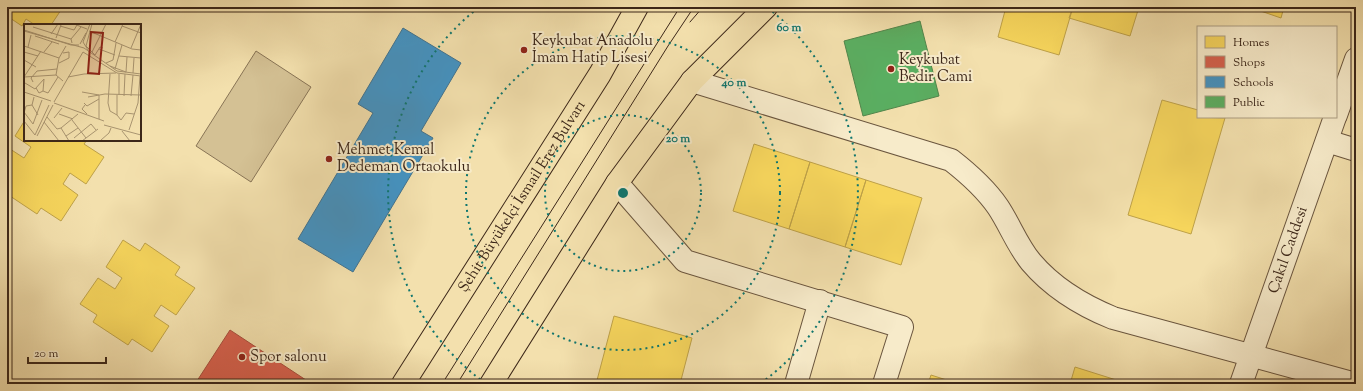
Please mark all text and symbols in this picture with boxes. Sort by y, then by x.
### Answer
text: 60 m [777,19,801,37]
inset map [24,24,141,141]
legend [1197,26,1337,118]
place label: Keykubat Anadolu İmam Hatip Lisesi [532,31,653,69]
text: Homes [1233,34,1269,52]
marker: Keykubat Anadolu İmam Hatip Lisesi [519,45,529,55]
place label: Keykubat Bedir Cami [899,50,972,88]
text: Shops [1233,54,1265,72]
marker: Keykubat Bedir Cami [886,64,896,74]
text: 40 m [721,74,746,92]
text: Schools [1233,74,1274,92]
text: Public [1233,94,1266,112]
street label: Şehit Büyükelçi İsmail Erez Bulvarı [453,97,591,297]
text: 20 m [666,130,690,148]
place label: Mehmet Kemal Dedeman Ortaokulu [337,140,471,178]
marker: Mehmet Kemal Dedeman Ortaokulu [324,154,334,164]
centre of rings [616,186,630,200]
street label: Çakıl Caddesi [1263,204,1313,297]
scale bar [28,339,106,365]
text: 20 m [34,345,59,363]
place label: Spor salonu [250,347,327,368]
marker: Spor salonu [237,352,247,362]

